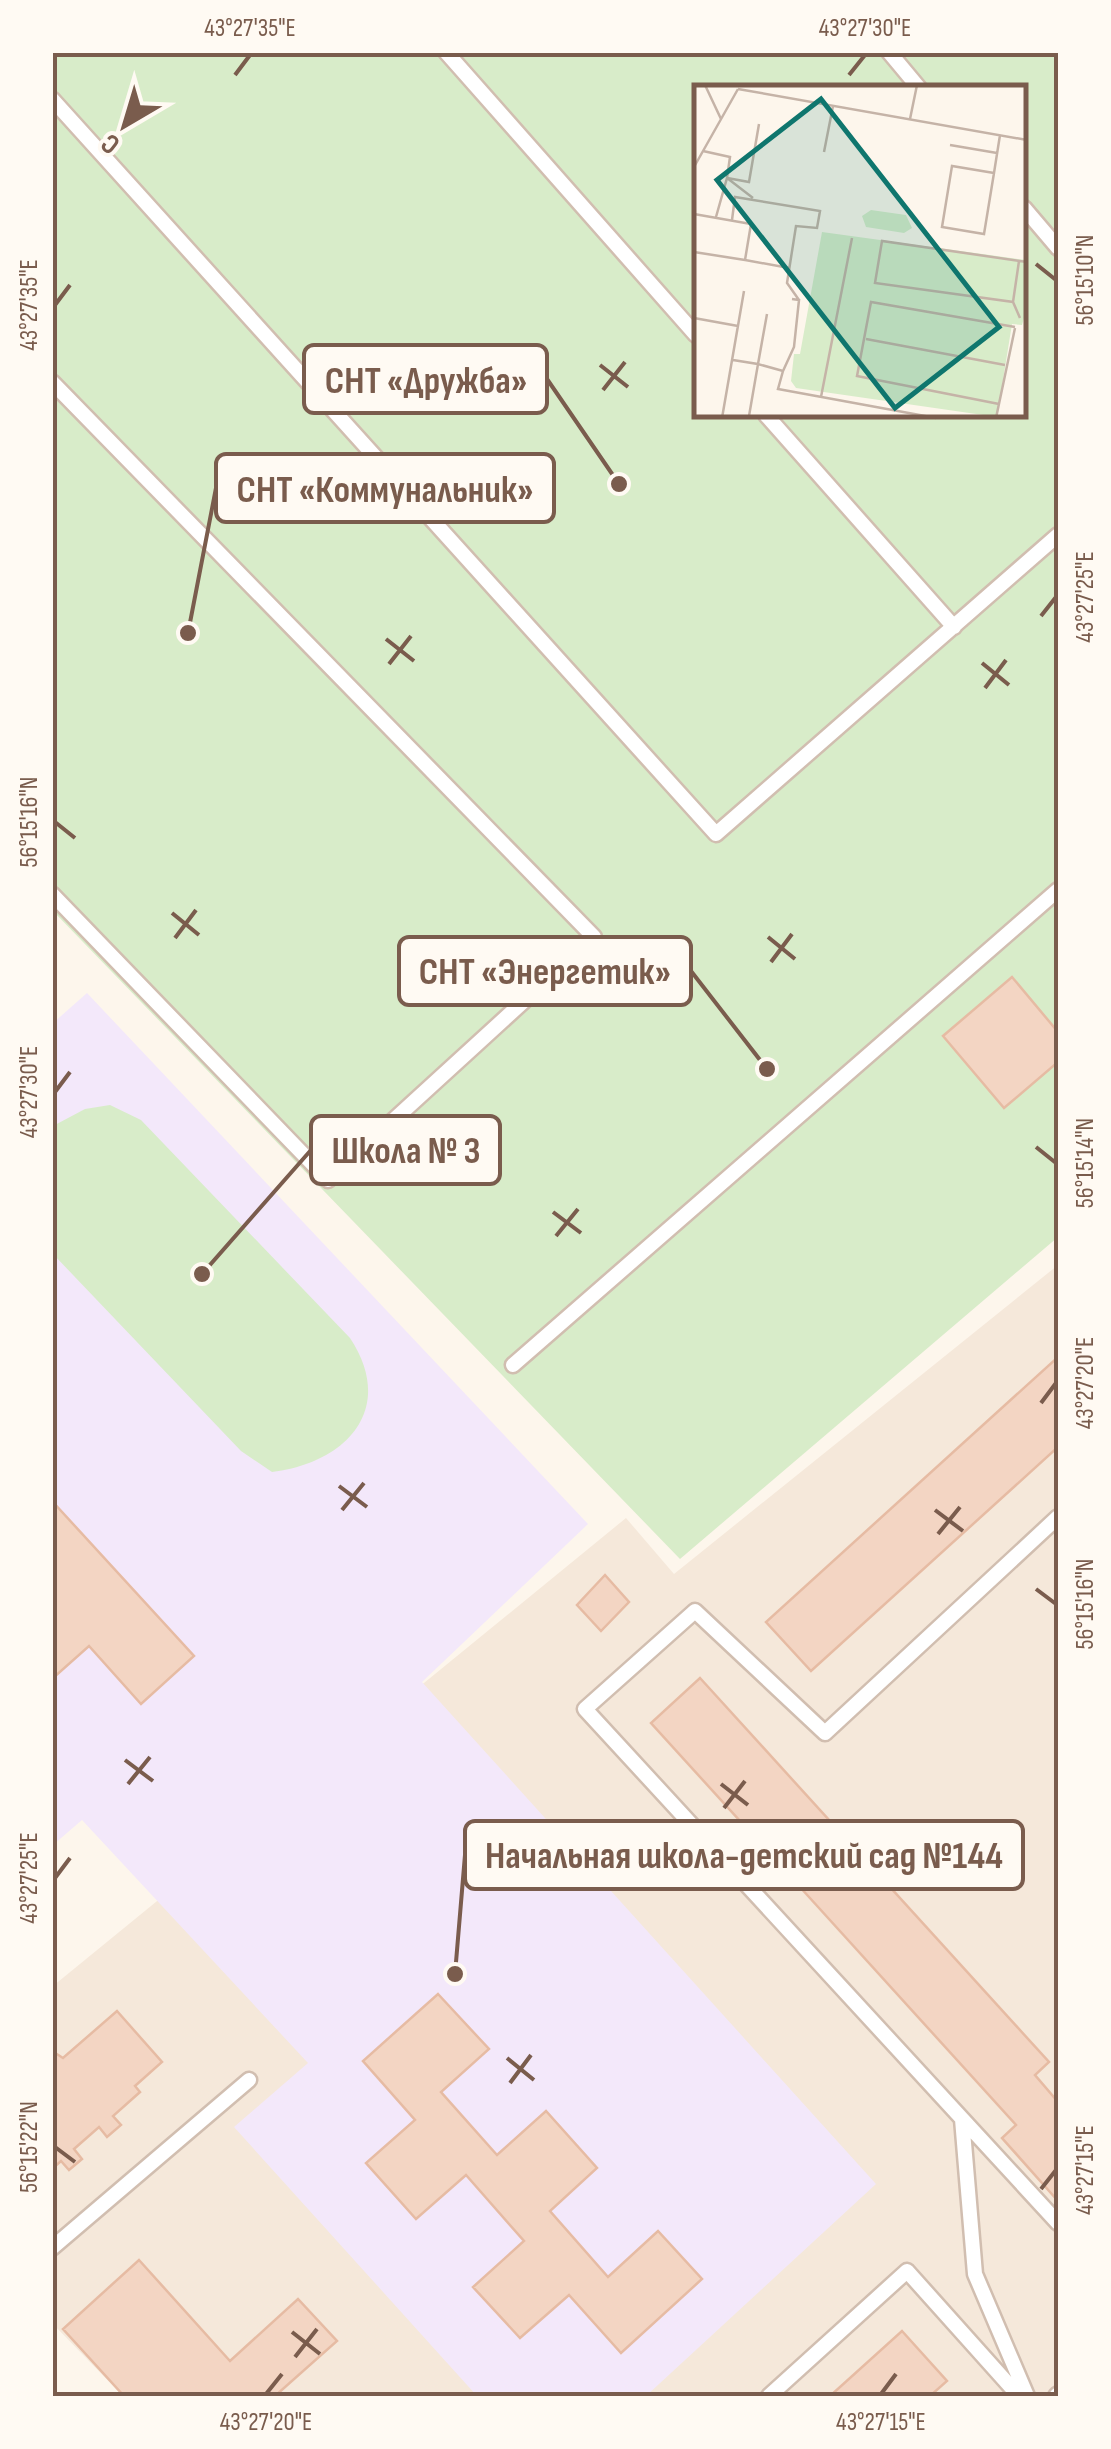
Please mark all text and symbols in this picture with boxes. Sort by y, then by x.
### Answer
text: 43°27'35"E [204,13,296,44]
text: 43°27'30"E [819,13,911,44]
north arrow [75,75,175,175]
inset map [694,85,1026,418]
text: С [95,126,126,161]
text: 56°15'10"N [1070,234,1101,326]
text: 43°27'35"E [14,259,45,351]
callout: СНТ «Дружба» [304,345,547,413]
text: СНТ «Дружба» [325,359,527,404]
callout: СНТ «Коммунальник» [216,454,554,522]
text: СНТ «Коммунальник» [236,468,534,513]
text: 43°27'25"E [1070,551,1101,643]
text: 56°15'16"N [14,777,45,867]
callout: СНТ «Энергетик» [399,937,691,1005]
text: СНТ «Энергетик» [419,950,671,995]
text: 43°27'30"E [14,1046,45,1138]
callout: Школа № 3 [311,1116,500,1184]
text: 56°15'14"N [1070,1118,1101,1208]
text: Школа № 3 [331,1129,481,1174]
text: 43°27'20"E [1070,1337,1101,1429]
text: 56°15'16"N [1070,1559,1101,1649]
callout: Начальная школа-детский сад №144 [465,1821,1023,1889]
text: 43°27'25"E [14,1832,45,1924]
text: Начальная школа-детский сад №144 [485,1834,1003,1879]
text: 56°15'22"N [14,2101,45,2193]
text: 43°27'15"E [1070,2125,1101,2215]
text: 43°27'20"E [220,2407,312,2438]
text: 43°27'15"E [836,2407,926,2438]

